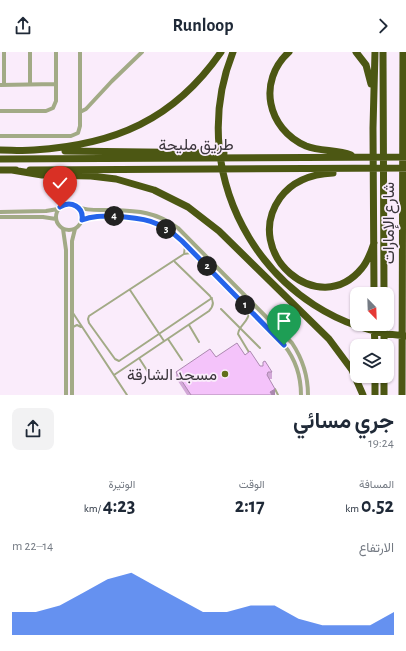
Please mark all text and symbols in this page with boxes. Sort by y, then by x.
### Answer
icon: share [12,15,34,37]
icon: forward [372,15,394,37]
text: Runloop [173,17,234,35]
street label: طريق مليحة [158,137,234,155]
pin [43,166,77,207]
icon: check [49,172,71,194]
street label: شارع الإمارات [381,182,400,264]
pin: 4 [104,206,124,226]
text: 4 [111,210,117,221]
pin: 3 [156,219,176,239]
text: 3 [164,223,168,234]
pin: 2 [197,256,217,276]
text: 2 [204,260,210,271]
north arrow [350,287,394,331]
map controls [350,287,394,383]
pin: 1 [235,295,255,315]
text: 1 [243,299,247,310]
pin [267,304,301,345]
icon: arrive [273,310,295,332]
button: layers [350,339,394,383]
place label: مسجد الشارقة [127,367,217,385]
marker: مسجد الشارقة [220,369,230,379]
button: share [12,408,54,450]
text: جري مسائي [293,410,394,432]
text: 19:24 [368,437,394,450]
text: الوتيرة [108,479,135,490]
text: الوقت [239,479,265,490]
text: المسافة [359,479,394,490]
text: 4:23 [103,496,135,516]
text: 2:17 [235,496,265,516]
text: 0.52 [361,496,394,516]
text: /km [84,503,103,514]
text: km [345,503,361,514]
text: 14–22 m [12,540,53,553]
text: الارتفاع [359,542,394,555]

